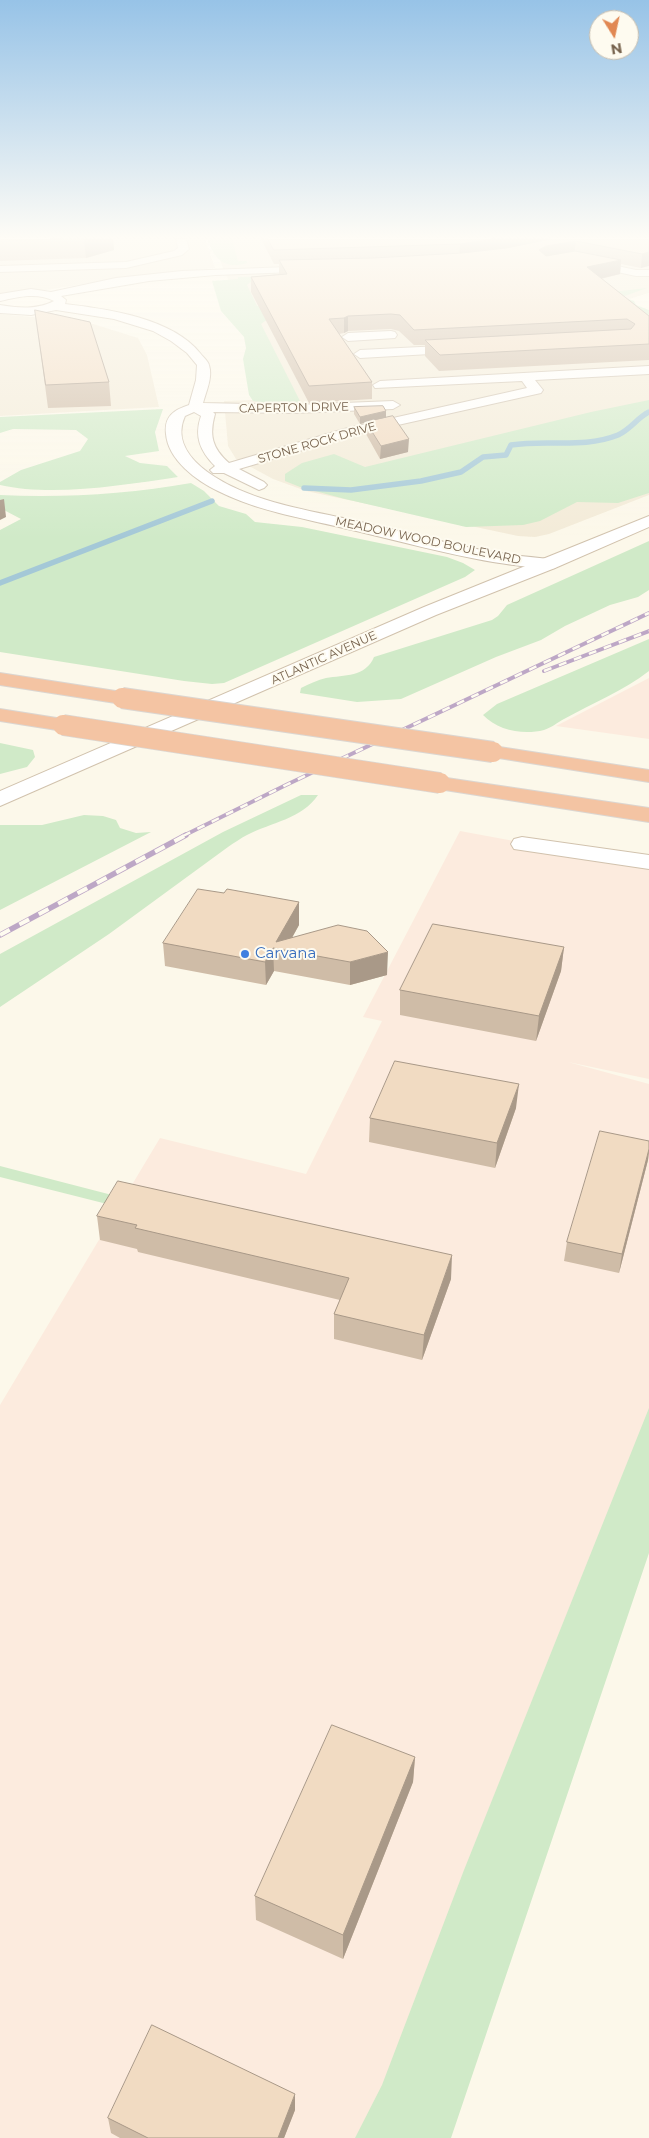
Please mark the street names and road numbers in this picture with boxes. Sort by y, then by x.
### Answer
street label: CAPERTON DRIVE [239,400,349,416]
street label: STONE ROCK DRIVE [256,419,378,467]
street label: MEADOW WOOD BOULEVARD [334,514,522,568]
street label: ATLANTIC AVENUE [269,628,379,688]

